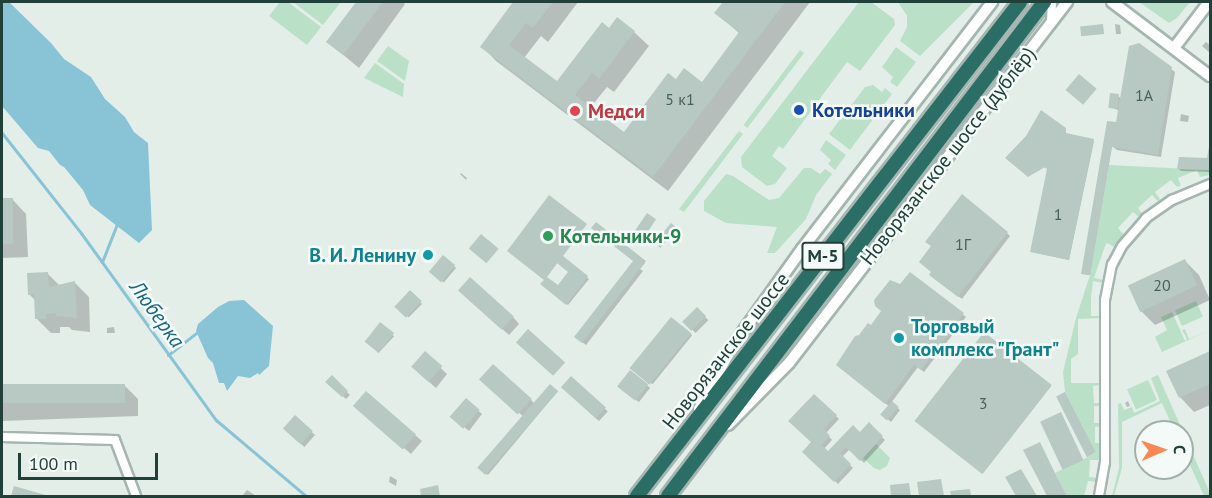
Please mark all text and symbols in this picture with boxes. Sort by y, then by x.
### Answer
street label: Новорязанское шоссе (дублёр) [855,42,1041,270]
house number: 1А [1135,85,1153,105]
house number: 5 к1 [665,89,695,109]
place label: Котельники [812,98,915,122]
place label: Медси [588,99,645,123]
marker: Котельники [790,101,808,119]
marker: Медси [566,102,584,120]
house number: 1 [1054,204,1062,224]
place label: Котельники-9 [560,224,681,248]
marker: Котельники-9 [541,229,555,243]
house number: 1Г [955,234,971,254]
road number: М-5 [800,241,846,271]
place label: В. И. Ленину [306,243,416,267]
marker: В. И. Ленину [421,248,435,262]
street label: Новорязанское шоссе [657,268,795,434]
water label: Люберка [124,275,190,353]
house number: 20 [1153,275,1171,295]
place label: Торговый комплекс "Грант" [911,314,1062,361]
marker: Торговый комплекс "Грант" [892,331,906,345]
house number: 3 [979,393,987,413]
north arrow [1134,420,1194,480]
scale bar [21,441,160,479]
text: С [1170,445,1190,454]
text: 100 m [29,452,78,475]

